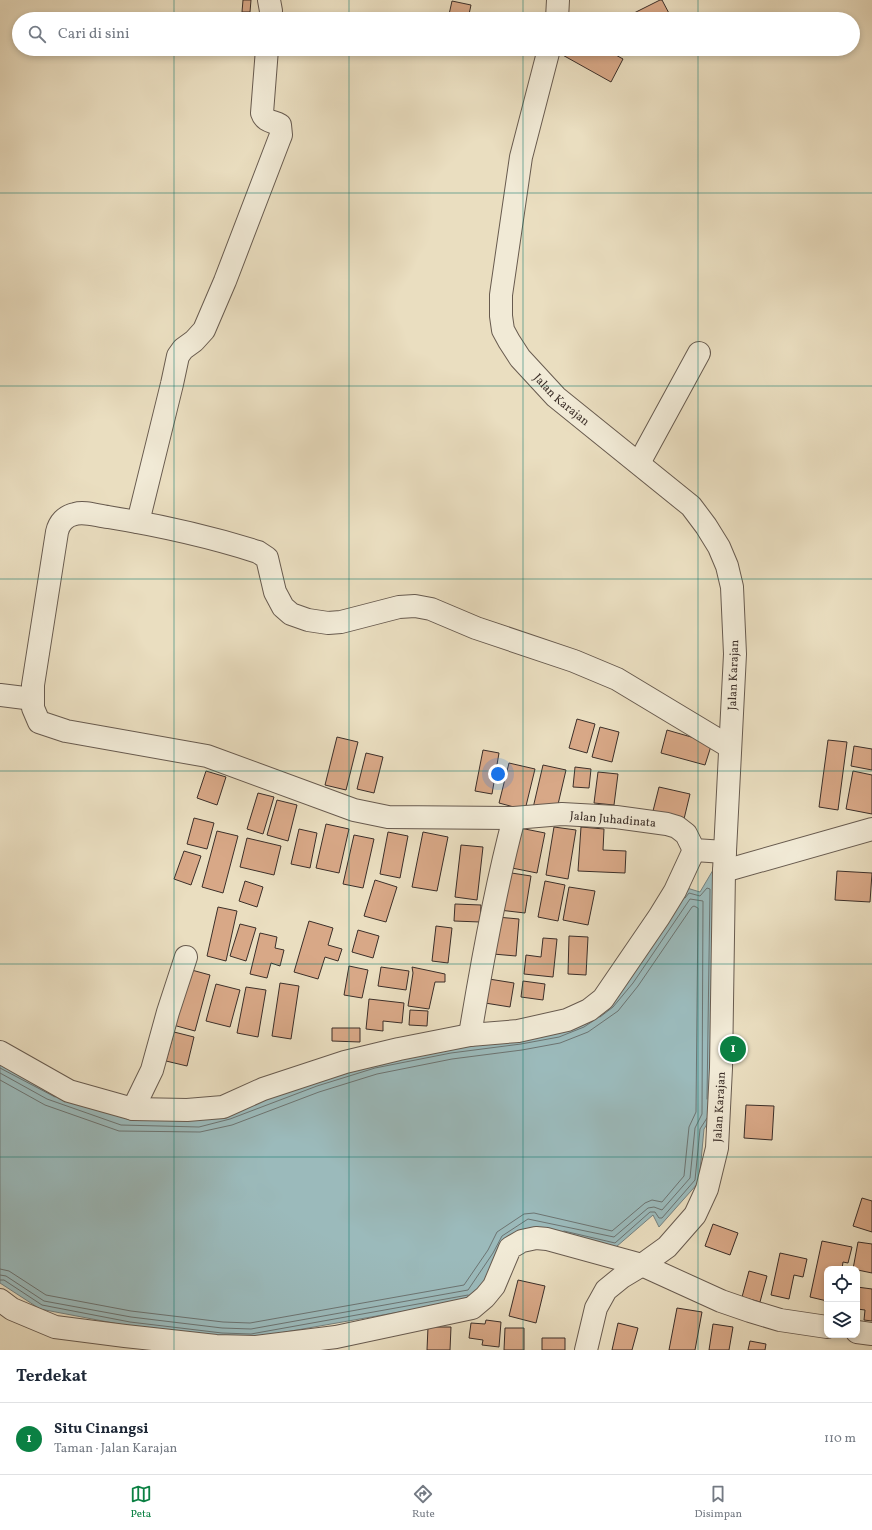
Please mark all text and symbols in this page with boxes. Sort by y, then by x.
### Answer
search box [12,12,860,56]
icon: search [26,23,48,45]
text: Cari di sini [58,24,129,45]
street label: Jalan Karajan [529,371,593,430]
street label: Jalan Karajan [725,639,743,711]
your location [488,764,508,784]
street label: Jalan Juhadinata [569,808,657,832]
pin: 1 [720,1034,746,1064]
street label: Jalan Karajan [710,1071,730,1143]
map controls [824,1266,860,1338]
button: locate [824,1266,860,1302]
button: layers [824,1302,860,1338]
text: Terdekat [16,1365,87,1388]
text: Situ Cinangsi [54,1419,149,1440]
text: 1 [26,1430,32,1448]
text: 110 m [824,1430,856,1448]
text: Taman · Jalan Karajan [54,1440,177,1458]
tab: Peta [130,1483,152,1522]
tab: Rute [412,1483,435,1522]
tab: Disimpan [695,1483,742,1522]

